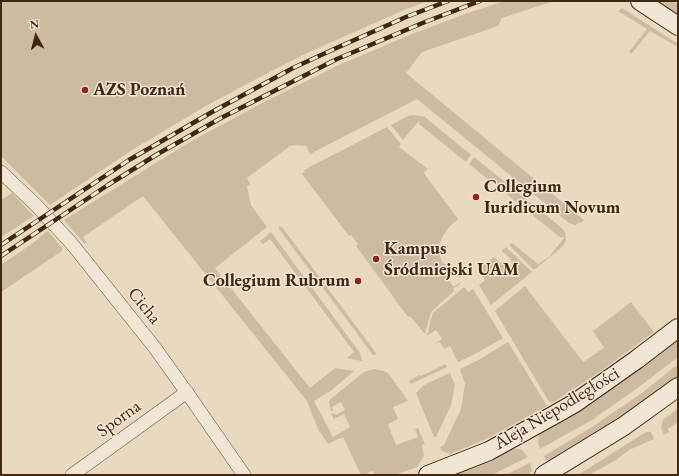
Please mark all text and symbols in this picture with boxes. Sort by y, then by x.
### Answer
north arrow [16,16,56,56]
text: N [29,17,40,32]
place label: AZS Poznań [93,79,185,101]
marker: AZS Poznań [80,85,90,95]
place label: Collegium Iuridicum Novum [484,176,620,218]
marker: Collegium Iuridicum Novum [471,192,481,202]
place label: Kampus Śródmiejski UAM [384,238,519,280]
marker: Kampus Śródmiejski UAM [371,254,381,264]
place label: Collegium Rubrum [203,270,350,292]
marker: Collegium Rubrum [353,276,363,286]
street label: Cicha [123,283,165,329]
street label: Aleja Niepodległości [490,363,624,455]
street label: Sporna [93,396,145,442]

